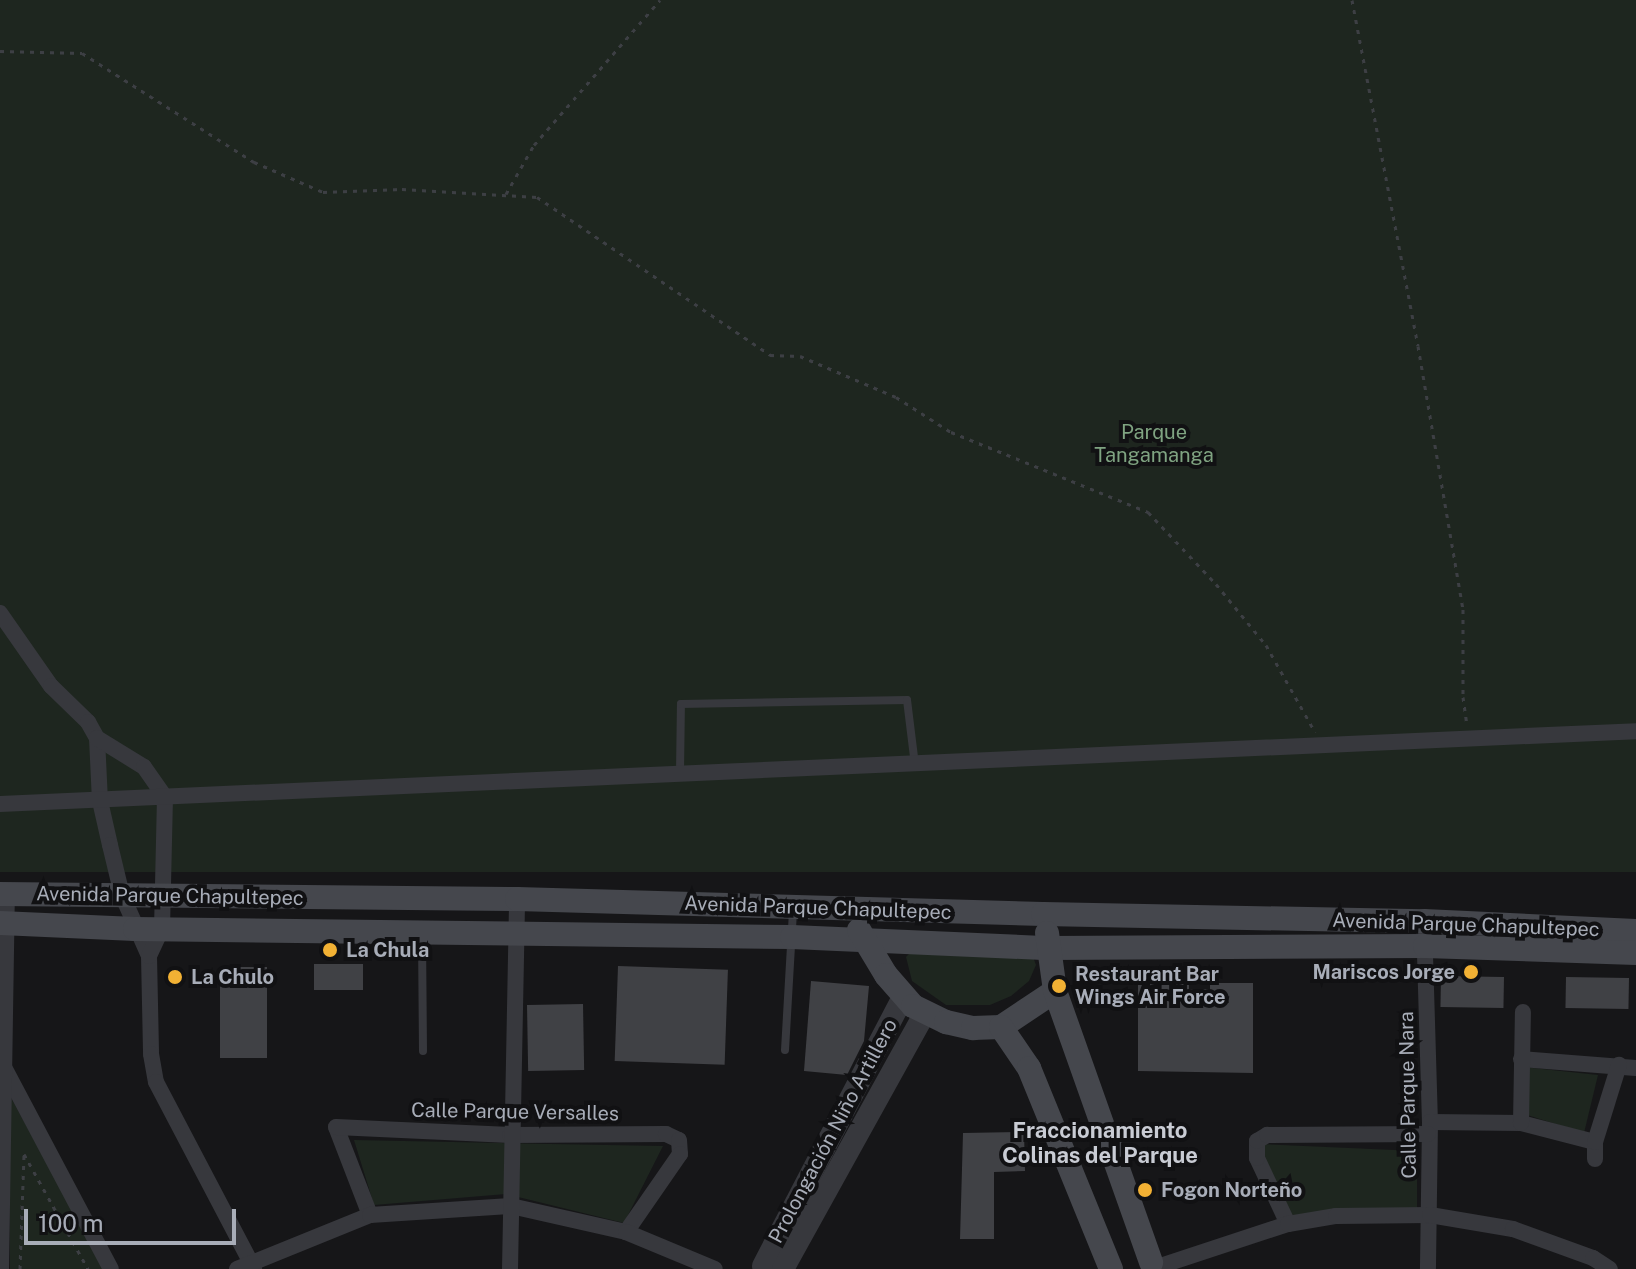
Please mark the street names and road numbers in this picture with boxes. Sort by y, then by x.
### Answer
street label: Avenida Parque Chapultepec [36,882,304,910]
street label: Avenida Parque Chapultepec [684,891,952,925]
street label: Avenida Parque Chapultepec [1332,908,1600,942]
street label: Calle Parque Nara [1395,1011,1421,1179]
street label: Prolongación Niño Artillero [764,1015,902,1247]
street label: Calle Parque Versalles [410,1098,620,1126]

